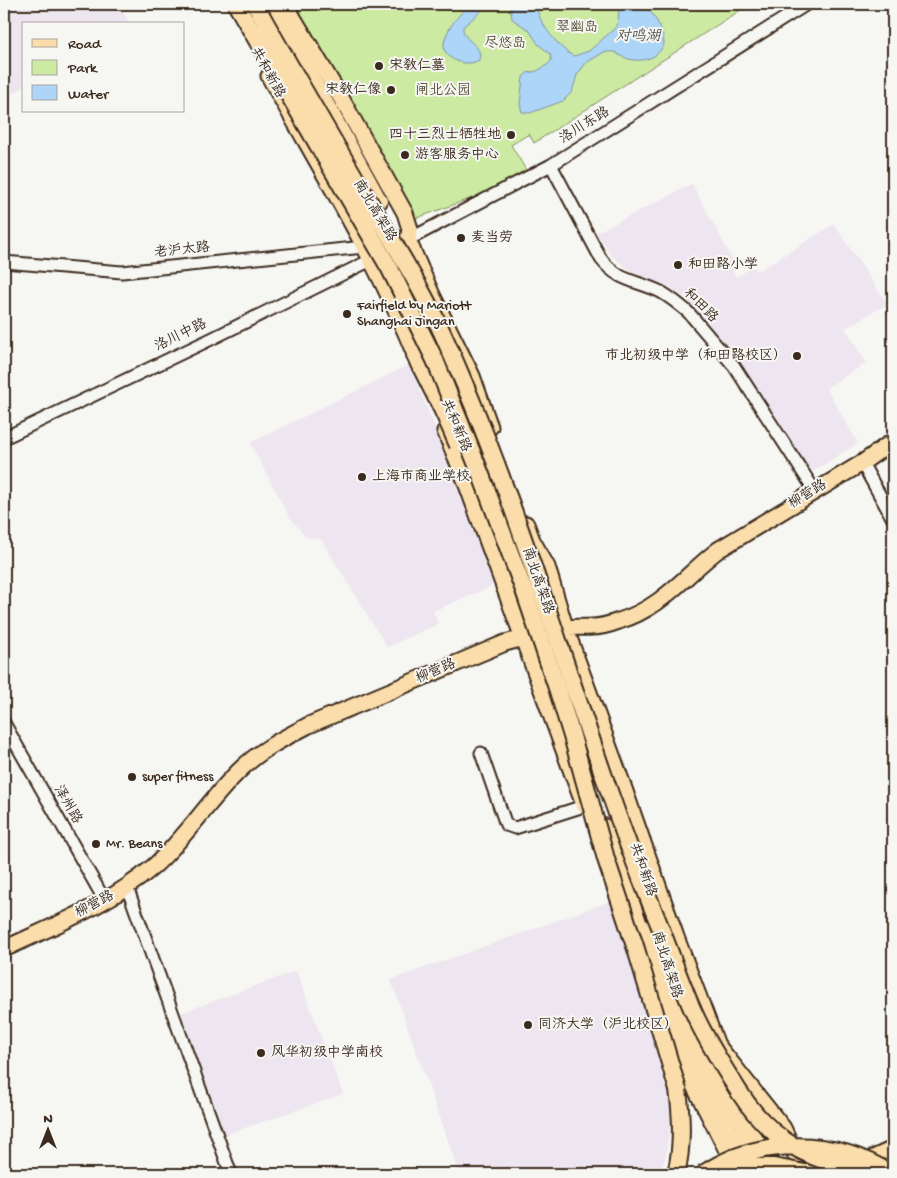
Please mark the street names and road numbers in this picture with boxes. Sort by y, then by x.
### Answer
street label: 共和新路 [246,44,289,102]
street label: 洛川东路 [556,103,613,148]
street label: 南北高架路 [349,176,400,245]
street label: 老沪太路 [153,239,211,262]
street label: 和田路 [679,284,722,327]
street label: 洛川中路 [152,315,210,356]
street label: 共和新路 [436,397,475,455]
street label: 柳营路 [785,476,830,513]
street label: 南北高架路 [518,545,557,617]
street label: 柳营路 [413,655,459,688]
street label: 泽州路 [49,782,86,827]
street label: 共和新路 [625,840,660,899]
street label: 柳营路 [72,887,118,922]
street label: 南北高架路 [647,929,686,1001]

